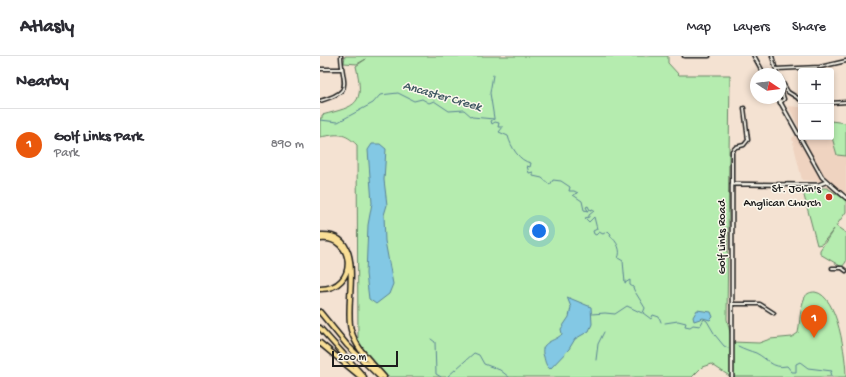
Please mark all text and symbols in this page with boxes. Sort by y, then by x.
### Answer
text: Atlasly [20,16,74,39]
text: Map [687,19,711,36]
text: Layers [733,19,770,36]
text: Share [792,19,826,36]
north arrow [750,68,786,104]
map controls [798,68,834,140]
button: + [798,68,834,104]
text: Nearby [16,72,69,92]
water label: Ancaster Creek [401,79,484,116]
button: − [798,104,834,140]
text: Golf Links Park [54,128,143,146]
text: 1 [26,137,32,152]
text: 890 m [271,137,304,152]
text: Park [54,146,79,161]
place label: St. John's Anglican Church [744,183,822,211]
marker: St. John's Anglican Church [824,192,834,202]
street label: Golf Links Road [716,199,730,274]
your location [529,221,549,241]
pin: 1 [801,305,827,338]
scale bar [332,349,398,368]
text: 200 m [338,352,366,364]

